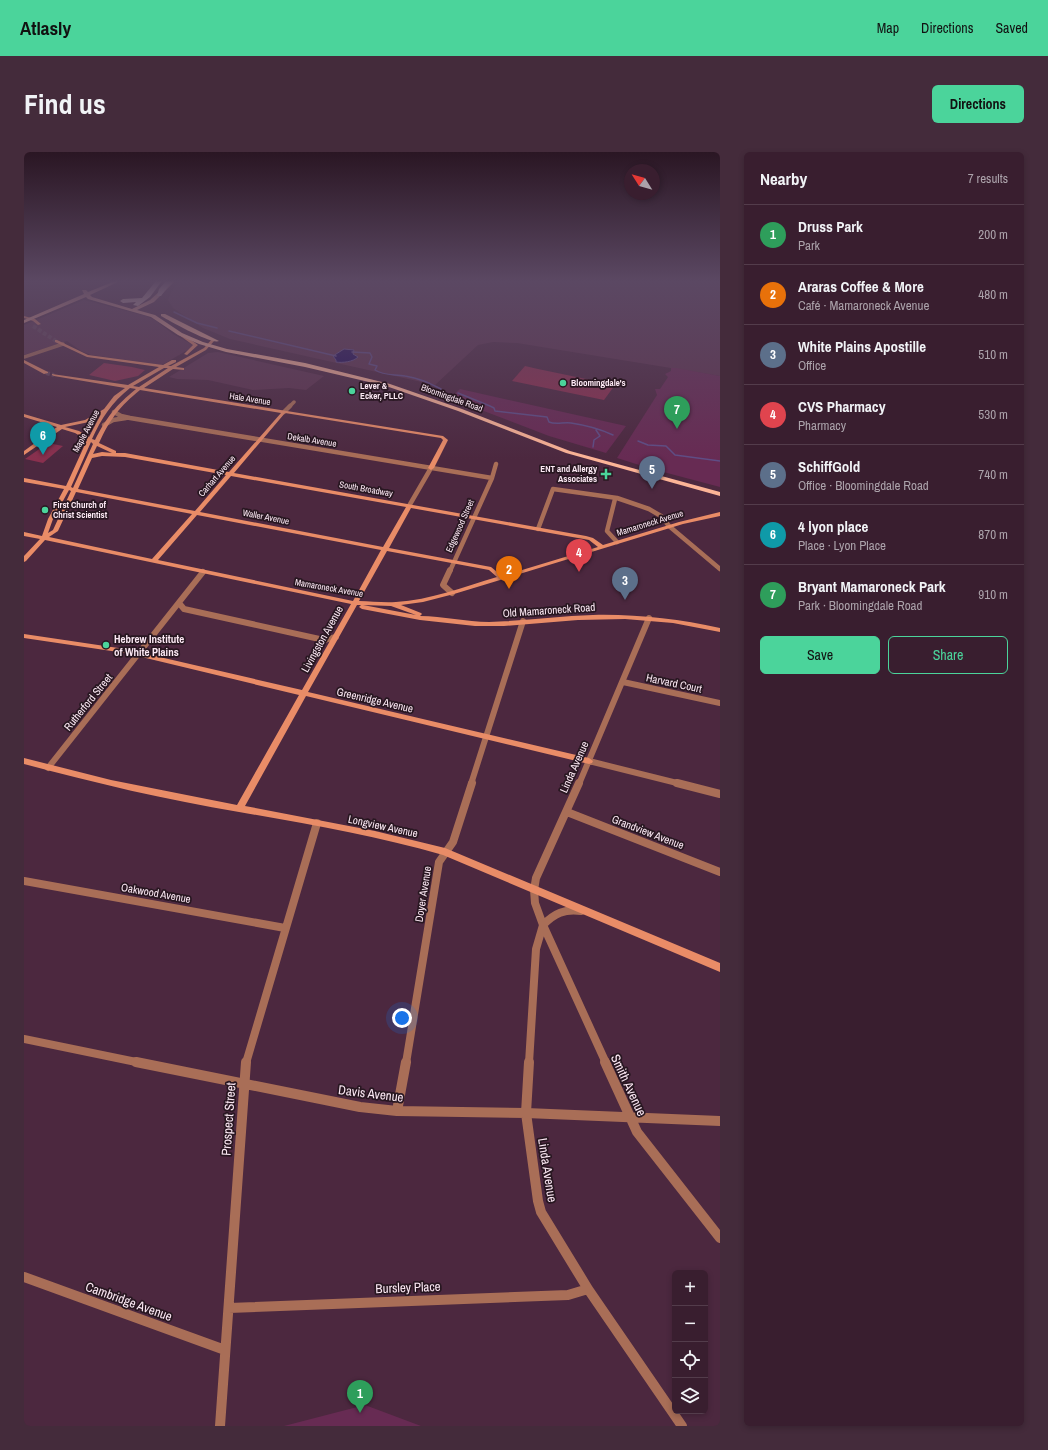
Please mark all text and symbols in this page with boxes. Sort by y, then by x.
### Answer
text: Atlasly [20,15,71,41]
text: Map [877,19,899,37]
text: Directions [921,19,973,37]
text: Saved [995,19,1028,37]
text: Find us [24,85,106,123]
button: Directions [932,85,1024,123]
north arrow [624,164,660,200]
text: Nearby [760,167,807,190]
text: 7 results [968,170,1008,187]
text: Druss Park [798,216,863,237]
text: 1 [770,226,776,243]
text: 200 m [978,226,1008,243]
text: Park [798,237,820,254]
text: Araras Coffee & More [798,276,924,297]
text: 2 [770,286,776,303]
text: 480 m [978,286,1008,303]
text: Café · Mamaroneck Avenue [798,297,929,314]
text: White Plains Apostille [798,336,926,357]
text: 3 [770,346,776,363]
text: 510 m [978,346,1008,363]
text: Office [798,357,826,374]
place label: Bloomingdale's [571,377,626,389]
marker: Bloomingdale's [558,378,568,388]
place label: Lever & Ecker, PLLC [360,380,404,402]
street label: Bloomingdale Road [419,381,485,415]
marker: Lever & Ecker, PLLC [347,386,357,396]
street label: Hale Avenue [228,390,272,408]
pin: 7 [664,396,690,429]
text: CVS Pharmacy [798,396,886,417]
text: 4 [770,406,776,423]
text: 530 m [978,406,1008,423]
street label: Maple Avenue [70,408,102,454]
text: Pharmacy [798,417,846,434]
pin: 6 [30,422,56,455]
street label: Dekalb Avenue [287,430,337,450]
street label: Carhart Avenue [196,453,238,499]
pin: 5 [639,456,665,489]
text: SchiffGold [798,456,860,477]
place label: ENT and Allergy Associates [540,463,598,485]
text: 5 [770,466,776,483]
text: 740 m [978,466,1008,483]
marker: ENT and Allergy Associates [600,468,612,480]
text: Office · Bloomingdale Road [798,477,929,494]
street label: South Broadway [338,478,394,500]
street label: Edgewood Street [443,498,477,554]
place label: First Church of Christ Scientist [53,499,108,521]
marker: First Church of Christ Scientist [40,505,50,515]
street label: Waller Avenue [242,507,290,527]
street label: Mamaroneck Avenue [615,507,685,539]
text: 4 lyon place [798,516,868,537]
text: 6 [770,526,776,543]
text: 870 m [978,526,1008,543]
text: Place · Lyon Place [798,537,886,554]
pin: 4 [566,539,592,572]
pin: 2 [496,556,522,589]
pin: 3 [612,567,638,600]
street label: Mamaroneck Avenue [294,576,364,600]
text: Bryant Mamaroneck Park [798,576,946,597]
text: 7 [770,586,776,603]
text: 910 m [978,586,1008,603]
text: Park · Bloomingdale Road [798,597,922,614]
street label: Old Mamaroneck Road [502,600,596,620]
street label: Livingston Avenue [298,603,346,675]
place label: Hebrew Institute of White Plains [114,632,184,659]
button: Save [760,636,880,674]
button: Share [888,636,1008,674]
marker: Hebrew Institute of White Plains [101,640,111,650]
street label: Rutherford Street [61,670,116,733]
street label: Harvard Court [645,670,704,696]
street label: Greenridge Avenue [335,684,415,716]
street label: Linda Avenue [556,739,592,795]
street label: Longview Avenue [347,812,419,840]
street label: Grandview Avenue [610,812,686,852]
street label: Doyer Avenue [412,865,434,923]
street label: Oakwood Avenue [120,880,192,906]
your location [392,1008,412,1028]
street label: Smith Avenue [607,1052,650,1119]
street label: Davis Avenue [337,1081,405,1106]
street label: Prospect Street [217,1082,240,1156]
street label: Linda Avenue [534,1137,561,1204]
map controls [672,1270,708,1414]
button: + [672,1270,708,1306]
street label: Cambridge Avenue [83,1278,175,1325]
street label: Bursley Place [375,1278,441,1297]
button: − [672,1306,708,1342]
button: locate [672,1342,708,1378]
button: layers [672,1378,708,1414]
pin: 1 [347,1380,373,1413]

